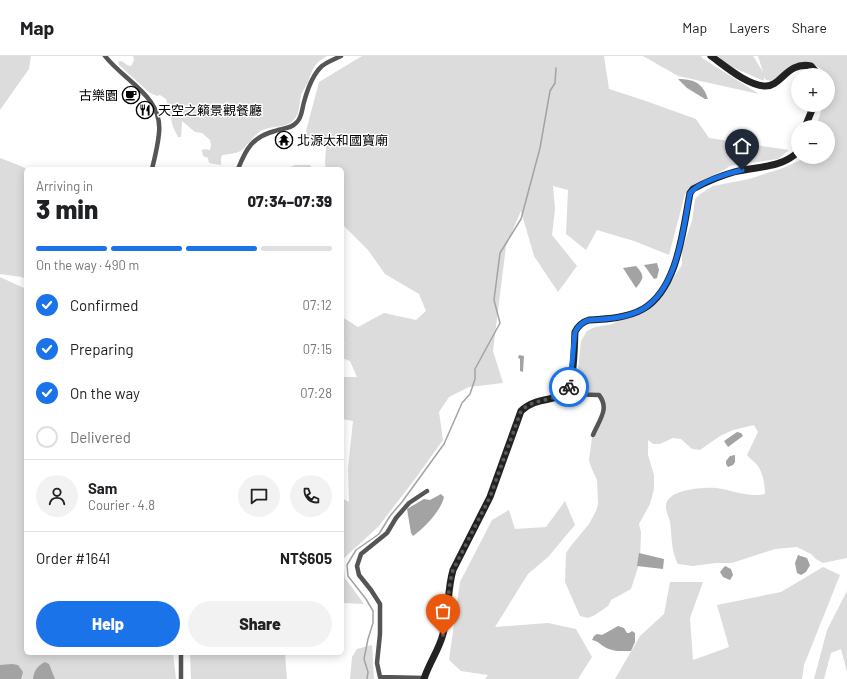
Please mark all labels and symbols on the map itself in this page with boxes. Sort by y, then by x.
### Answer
cafe icon: 古樂園 [121,85,141,105]
place label: 古樂園 [79,87,118,103]
restaurant icon: 天空之籟景觀餐廳 [135,100,155,120]
place label: 天空之籟景觀餐廳 [158,102,262,118]
pin [725,129,759,170]
temple icon: 北源太和國寶廟 [274,130,294,150]
place label: 北源太和國寶廟 [297,132,388,148]
courier [549,367,589,407]
pin [426,594,460,635]

